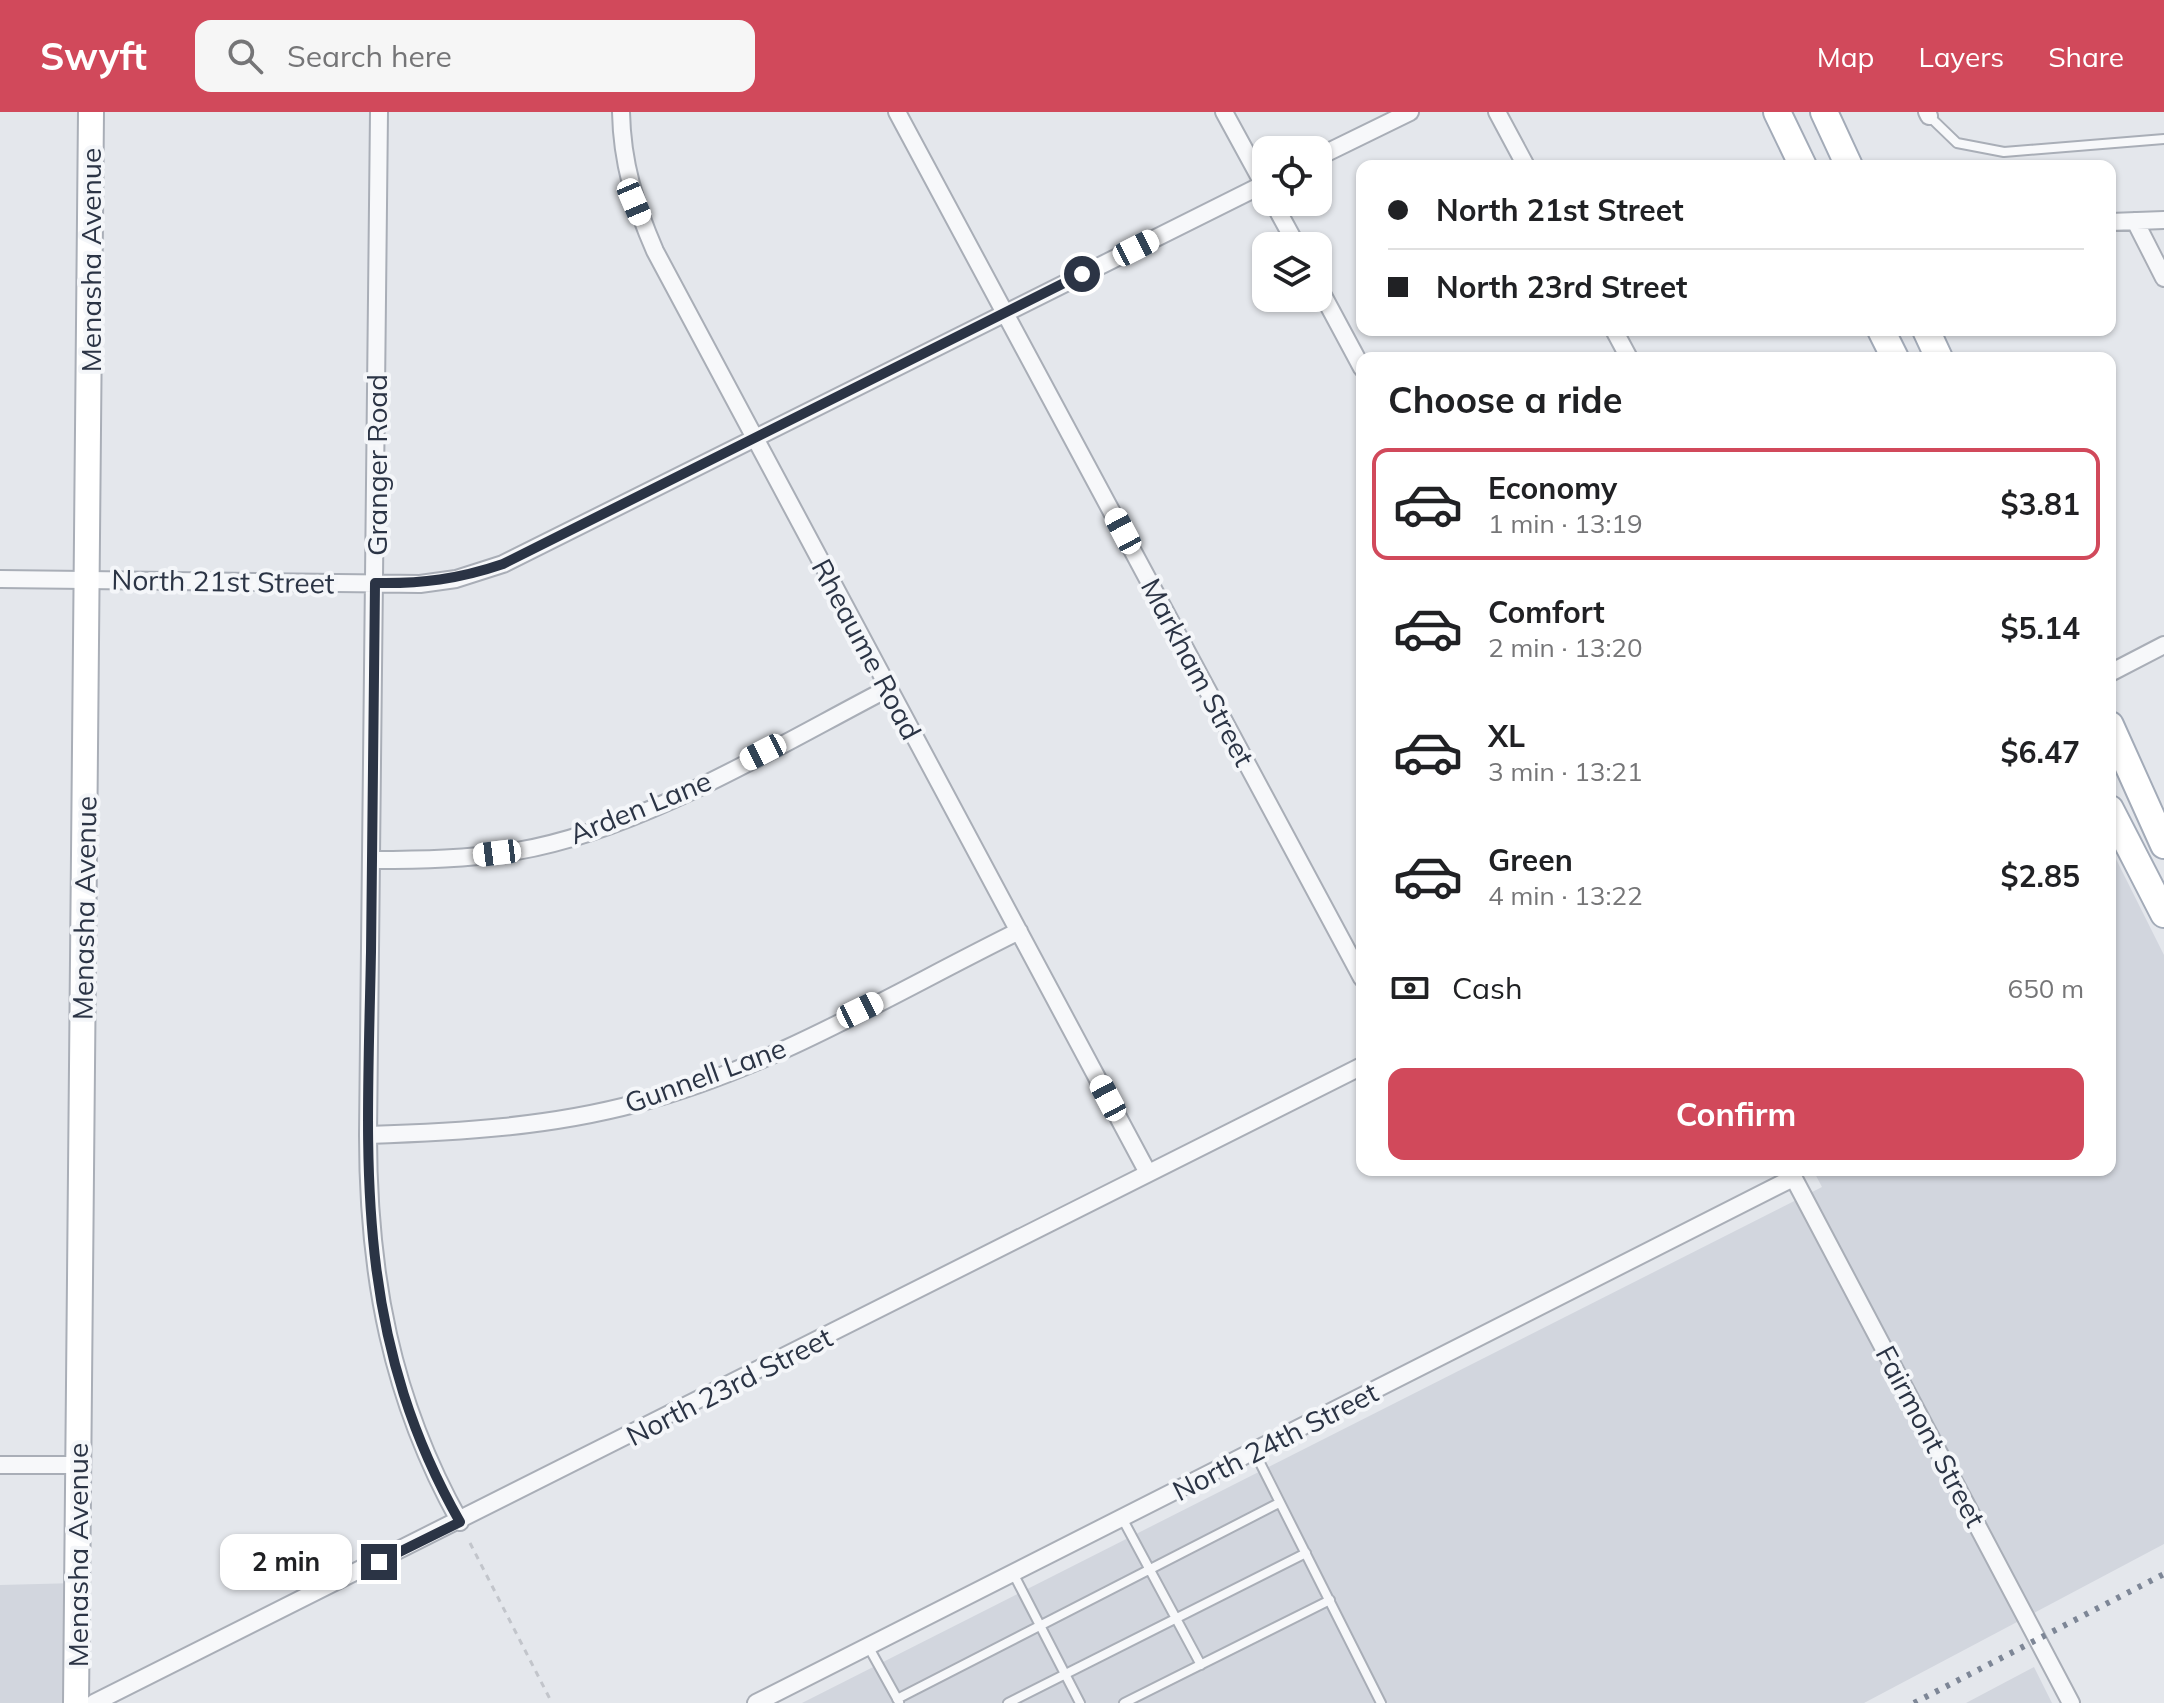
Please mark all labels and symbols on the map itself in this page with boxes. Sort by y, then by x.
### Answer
street label: Menasha Avenue [73,148,108,372]
car [614,175,654,229]
car [1109,226,1163,270]
route start [1064,256,1100,292]
street label: Granger Road [359,374,394,556]
car [1101,504,1145,558]
street label: Rheaume Road [805,553,929,745]
street label: North 21st Street [111,562,335,600]
street label: Markham Street [1134,572,1262,772]
car [736,730,790,774]
street label: Arden Lane [564,763,716,851]
street label: Menasha Avenue [65,796,103,1020]
car [472,838,522,868]
car [833,989,887,1031]
street label: Gunnell Lane [620,1030,790,1120]
car [1086,1071,1130,1125]
street label: North 23rd Street [620,1319,838,1453]
street label: Fairmont Street [1869,1339,1994,1533]
street label: North 24th Street [1166,1374,1384,1508]
street label: Menasha Avenue [60,1443,95,1667]
callout: 2 min [219,1534,351,1590]
route end [361,1544,397,1580]

